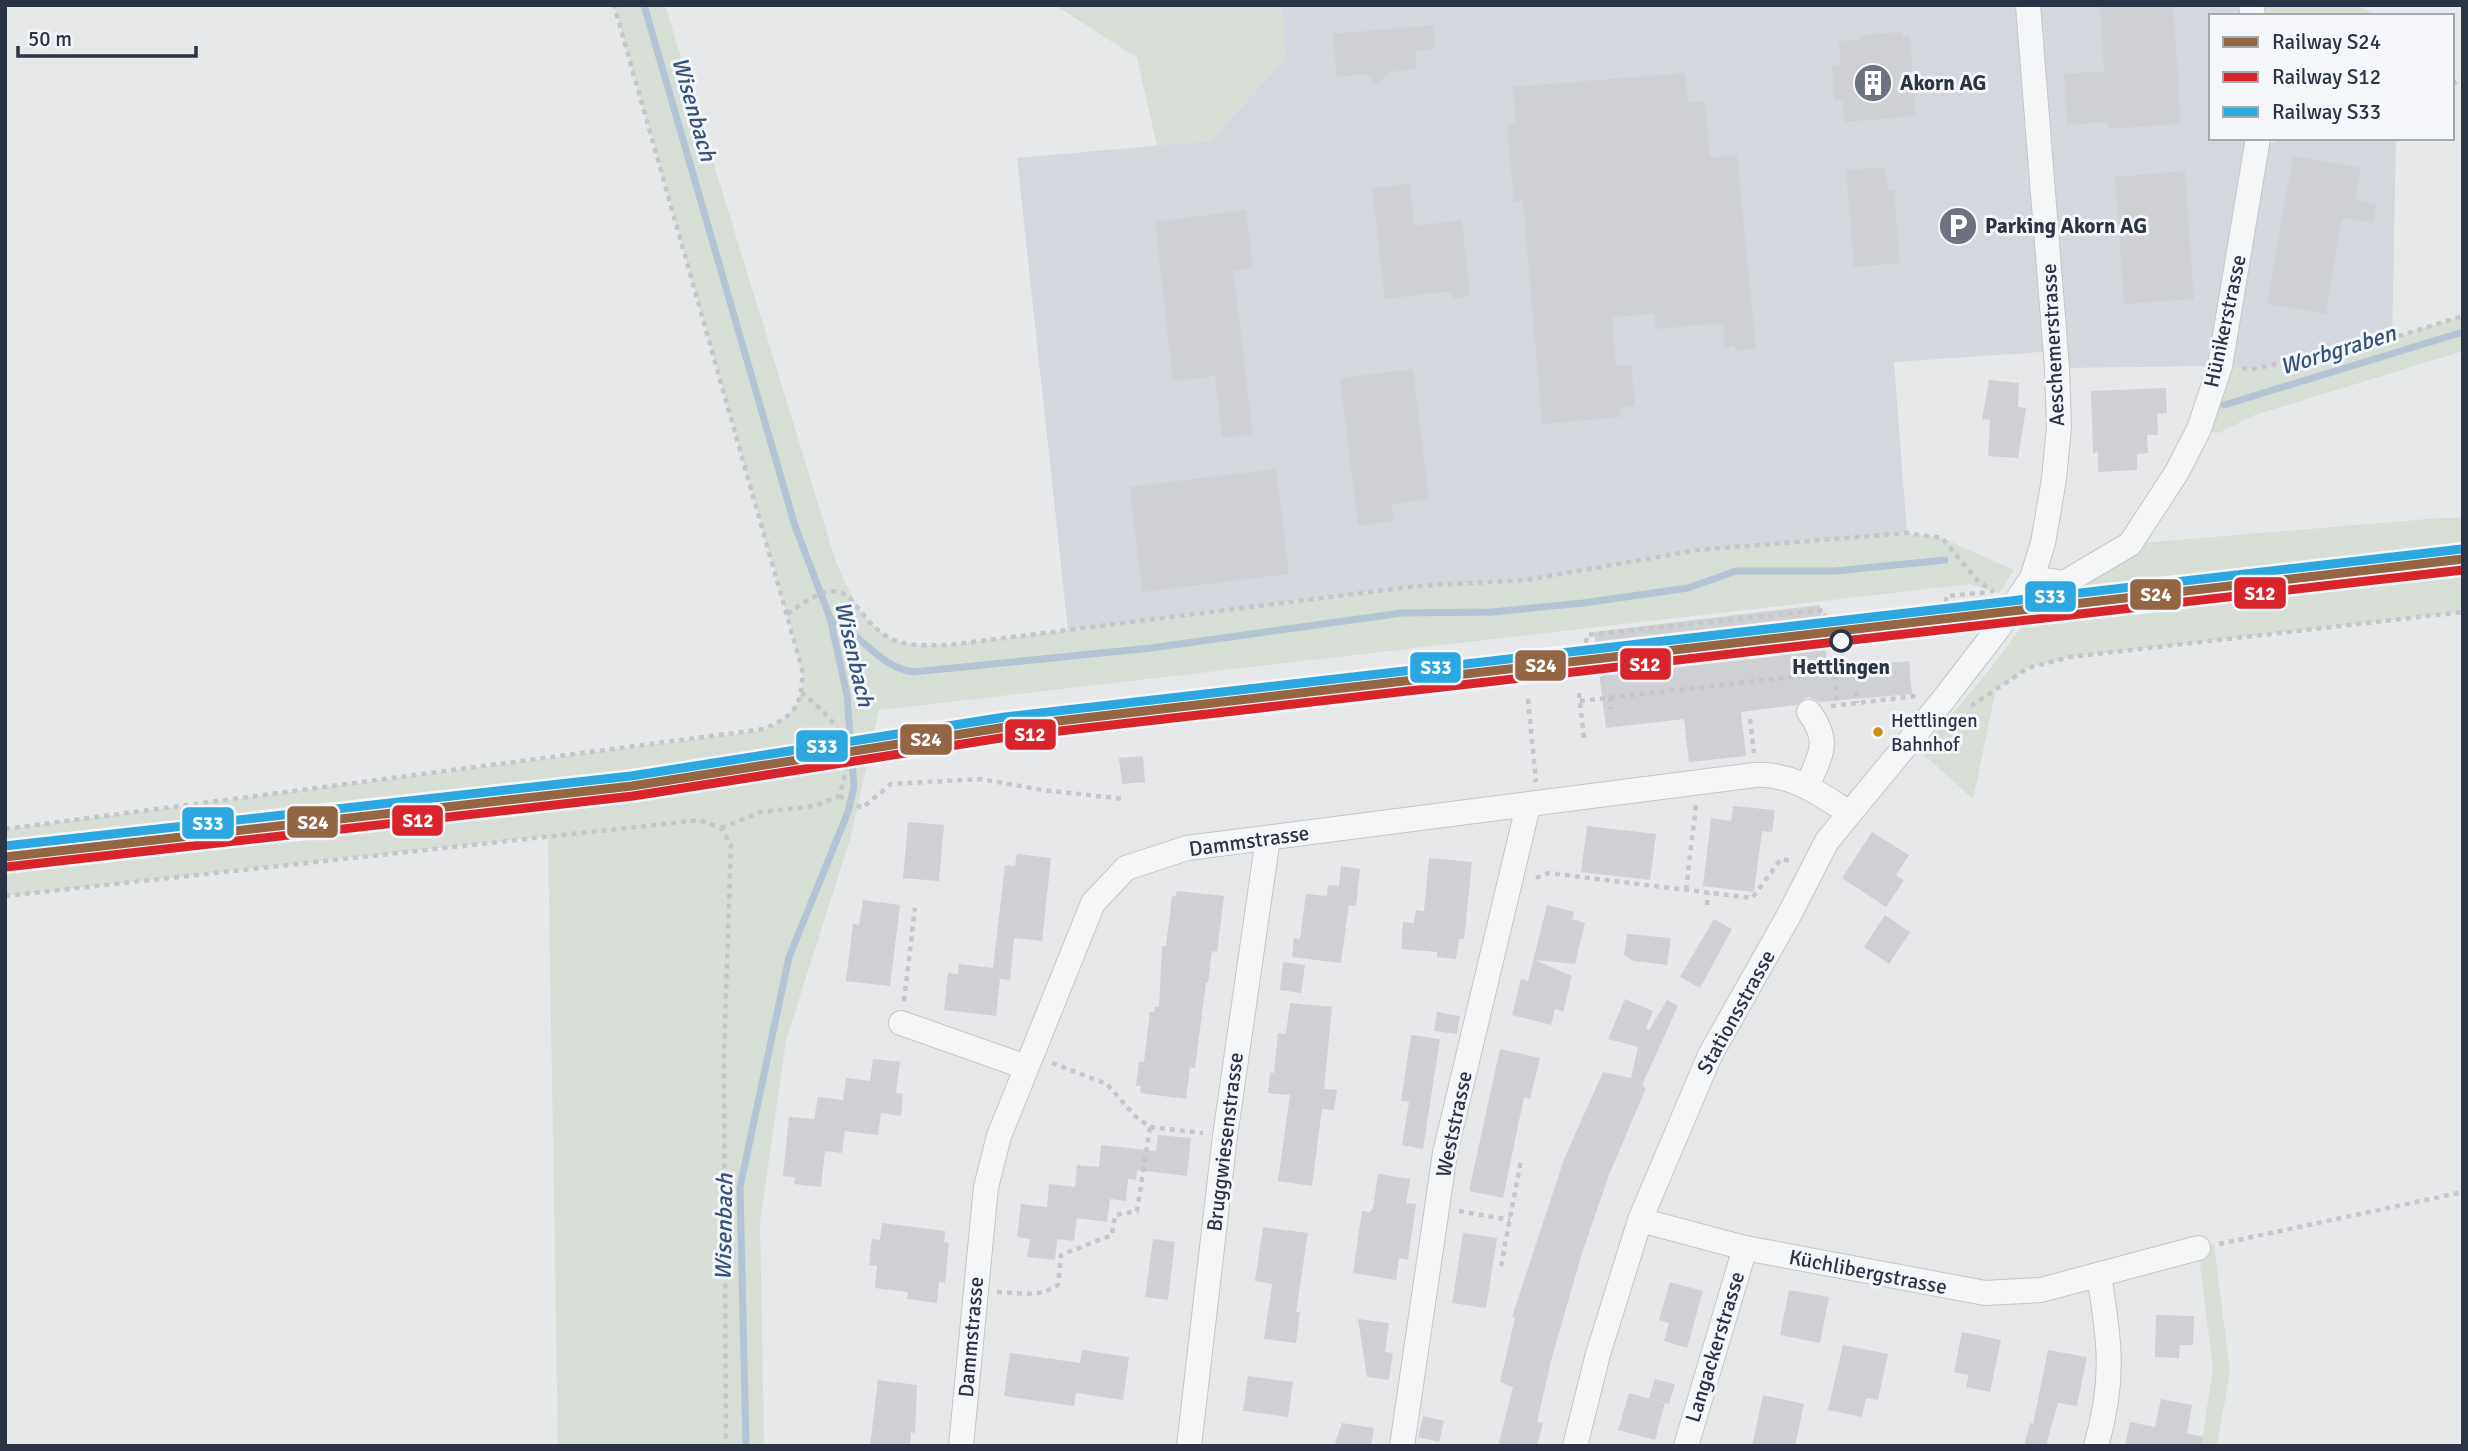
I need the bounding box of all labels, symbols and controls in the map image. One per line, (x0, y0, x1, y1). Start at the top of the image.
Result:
scale bar (18, 14, 196, 58)
legend (2209, 14, 2454, 140)
text: 50 m (28, 26, 72, 52)
text: Railway S24 (2272, 29, 2381, 55)
water label: Wisenbach (665, 54, 723, 166)
building icon: Akorn AG (1852, 62, 1894, 104)
text: Railway S12 (2272, 64, 2381, 90)
place label: Akorn AG (1900, 70, 1986, 96)
text: Railway S33 (2272, 99, 2381, 125)
parking icon: Parking Akorn AG (1937, 205, 1979, 247)
place label: Parking Akorn AG (1985, 213, 2147, 239)
street label: Hünikerstrasse (2198, 252, 2252, 390)
street label: Aeschemerstrasse (2036, 263, 2070, 427)
water label: Worbgraben (2277, 318, 2401, 381)
line badge: S12 (2233, 576, 2287, 610)
line badge: S24 (2129, 578, 2182, 611)
line badge: S33 (2024, 580, 2077, 613)
text: S12 (2244, 582, 2276, 606)
text: S24 (2140, 583, 2172, 607)
text: S33 (2034, 585, 2066, 609)
water label: Wisenbach (828, 599, 880, 711)
marker: Hettlingen (1830, 630, 1852, 652)
line badge: S12 (1619, 647, 1672, 681)
line badge: S24 (1514, 649, 1567, 682)
line badge: S33 (1409, 651, 1462, 684)
text: S12 (1629, 653, 1661, 677)
text: S24 (1525, 654, 1557, 678)
place label: Hettlingen (1792, 654, 1890, 680)
text: S33 (1420, 656, 1452, 680)
place label: Hettlingen Bahnhof (1891, 709, 1978, 757)
line badge: S12 (1004, 718, 1057, 751)
line badge: S24 (899, 723, 953, 756)
text: S12 (1014, 723, 1046, 747)
marker: Hettlingen Bahnhof (1871, 725, 1885, 739)
text: S24 (910, 728, 942, 752)
line badge: S33 (795, 729, 849, 763)
text: S33 (806, 735, 838, 759)
line badge: S12 (391, 804, 444, 837)
line badge: S24 (286, 805, 339, 839)
line badge: S33 (181, 806, 235, 840)
text: S12 (402, 809, 434, 833)
text: S24 (297, 811, 329, 835)
text: S33 (192, 812, 224, 836)
street label: Dammstrasse (1187, 820, 1311, 862)
street label: Stationsstrasse (1691, 945, 1781, 1079)
street label: Bruggwiesenstrasse (1201, 1051, 1249, 1233)
street label: Weststrasse (1430, 1069, 1478, 1179)
water label: Wisenbach (709, 1172, 739, 1281)
street label: Küchlibergstrasse (1787, 1244, 1949, 1300)
street label: Langackerstrasse (1680, 1268, 1750, 1426)
street label: Dammstrasse (953, 1276, 989, 1398)

